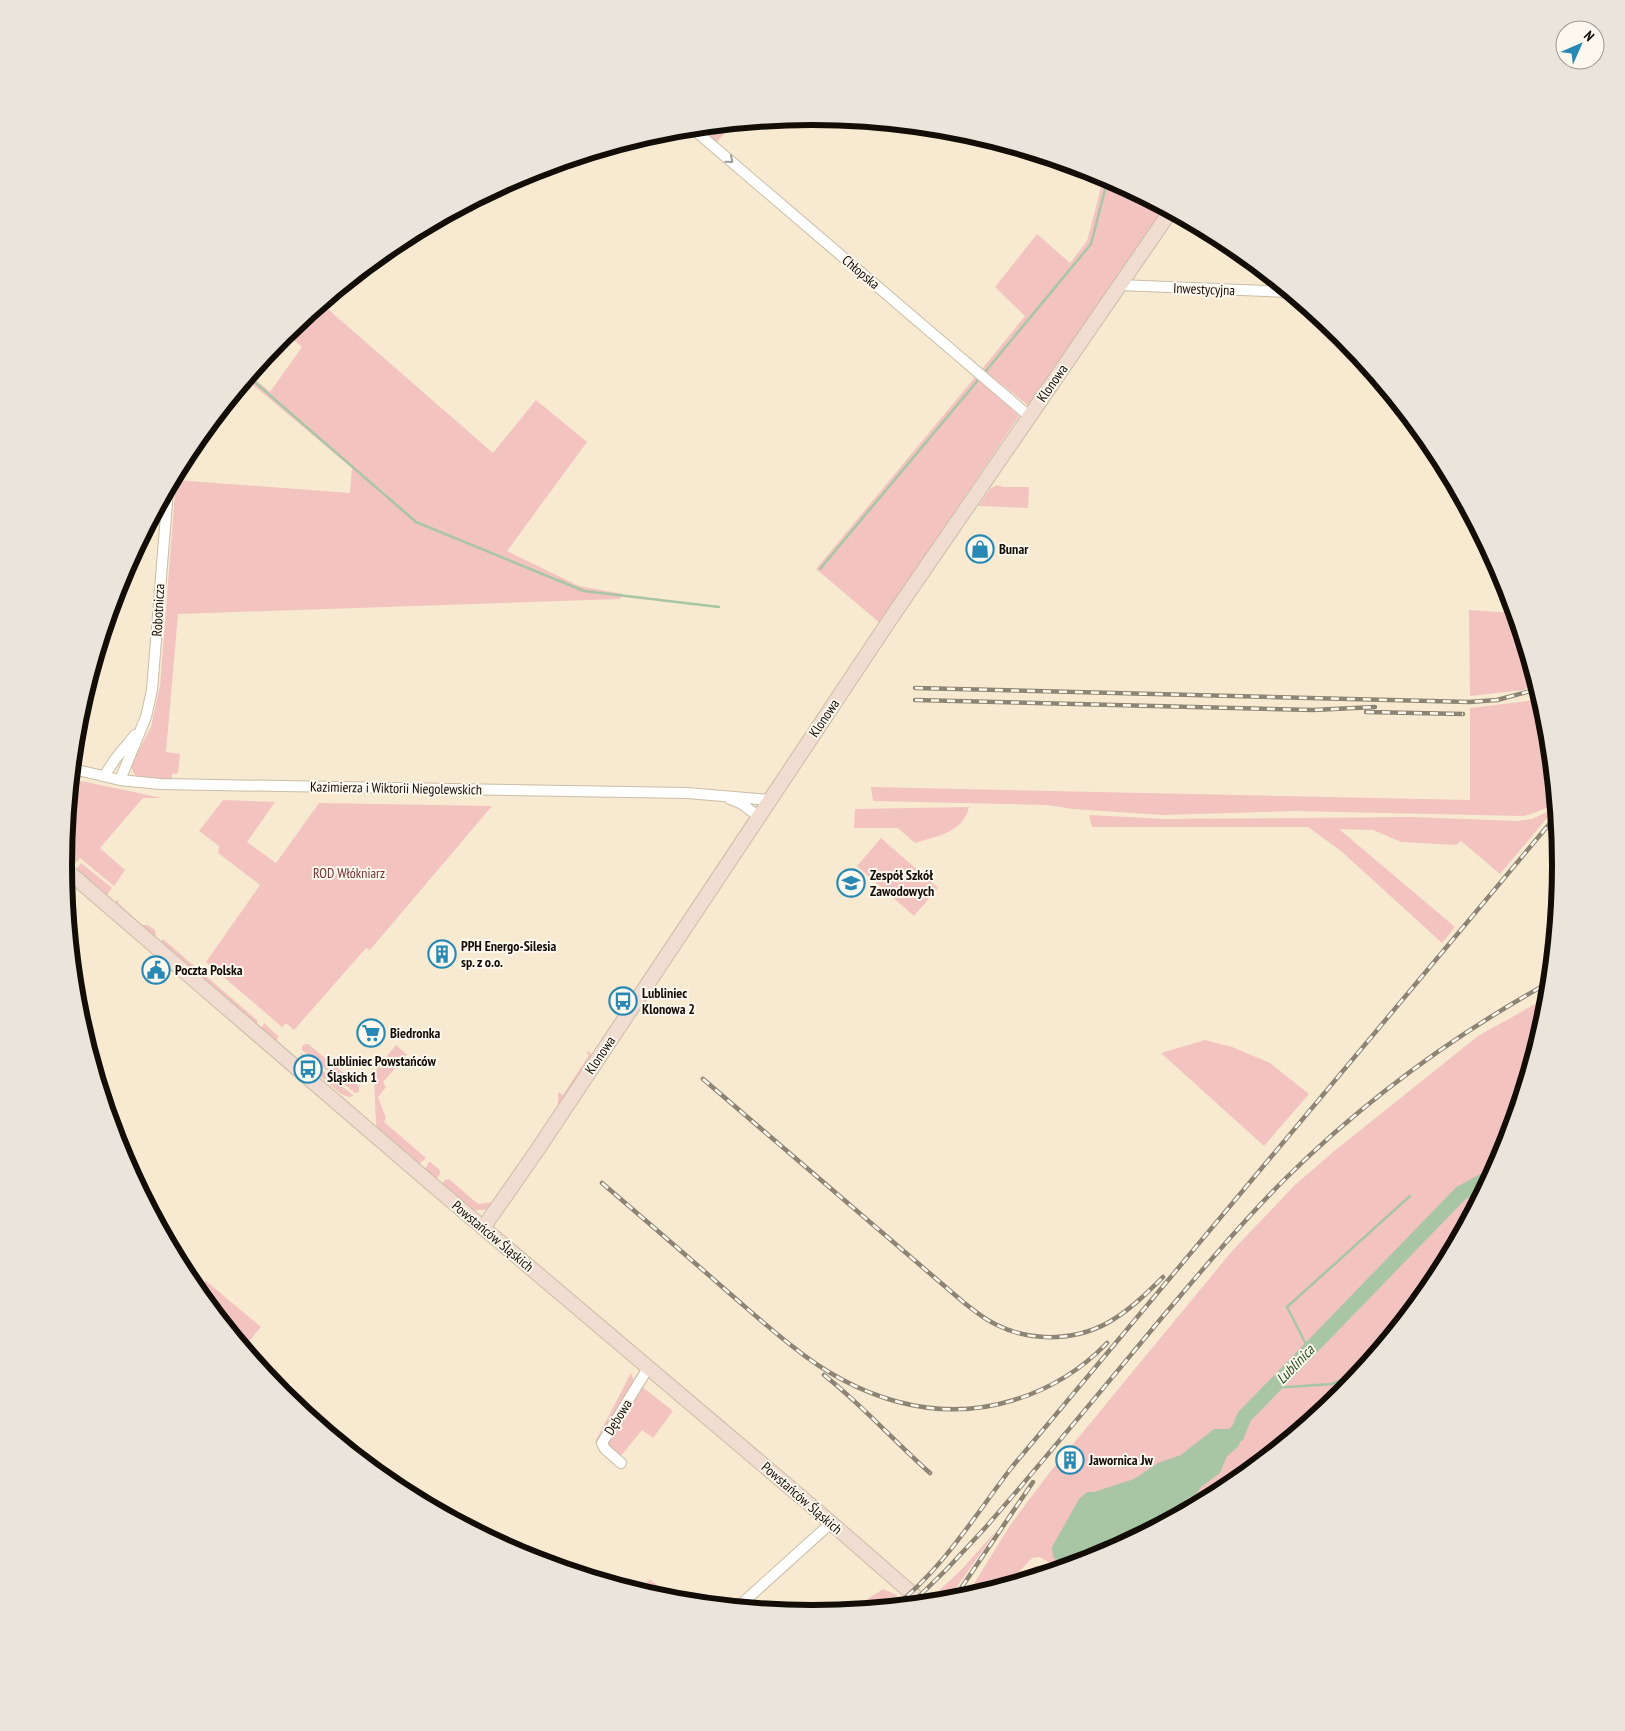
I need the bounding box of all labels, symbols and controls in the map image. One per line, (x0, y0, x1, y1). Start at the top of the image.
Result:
north arrow (1555, 20, 1605, 70)
text: N (1580, 27, 1598, 45)
one-way arrow (725, 154, 734, 163)
street label: Chłopska (838, 251, 884, 293)
street label: Inwestycyjna (1173, 279, 1235, 299)
street label: Klonowa (1033, 361, 1071, 405)
shop icon: Bunar (965, 534, 995, 564)
place label: Bunar (999, 540, 1029, 558)
street label: Robotnicza (148, 583, 168, 637)
street label: Klonowa (805, 695, 843, 741)
street label: Kazimierza i Wiktorii Niegolewskich (310, 778, 482, 798)
park label: ROD Włókniarz (313, 864, 385, 882)
place label: Zespół Szkół Zawodowych (870, 866, 934, 900)
school or university icon: Zespół Szkół Zawodowych (836, 868, 866, 898)
place label: PPH Energo-Silesia sp. z o.o. (461, 937, 556, 971)
building icon: PPH Energo-Silesia sp. z o.o. (427, 939, 457, 969)
public building icon: Poczta Polska (141, 955, 171, 985)
place label: Poczta Polska (175, 961, 243, 979)
place label: Lubliniec Klonowa 2 (642, 984, 695, 1018)
bus stop icon: Lubliniec Klonowa 2 (608, 986, 638, 1016)
supermarket icon: Biedronka (356, 1018, 386, 1048)
place label: Biedronka (390, 1024, 441, 1042)
street label: Klonowa (581, 1032, 619, 1078)
place label: Lubliniec Powstańców Śląskich 1 (327, 1052, 436, 1086)
bus stop icon: Lubliniec Powstańców Śląskich 1 (293, 1054, 323, 1084)
street label: Powstańców Śląskich (448, 1197, 538, 1275)
water label: Lublinica (1272, 1340, 1319, 1387)
street label: Dębowa (600, 1396, 636, 1438)
building icon: Jawornica Jw (1055, 1445, 1085, 1475)
place label: Jawornica Jw (1088, 1451, 1153, 1469)
street label: Powstańców Śląskich (758, 1458, 846, 1538)

